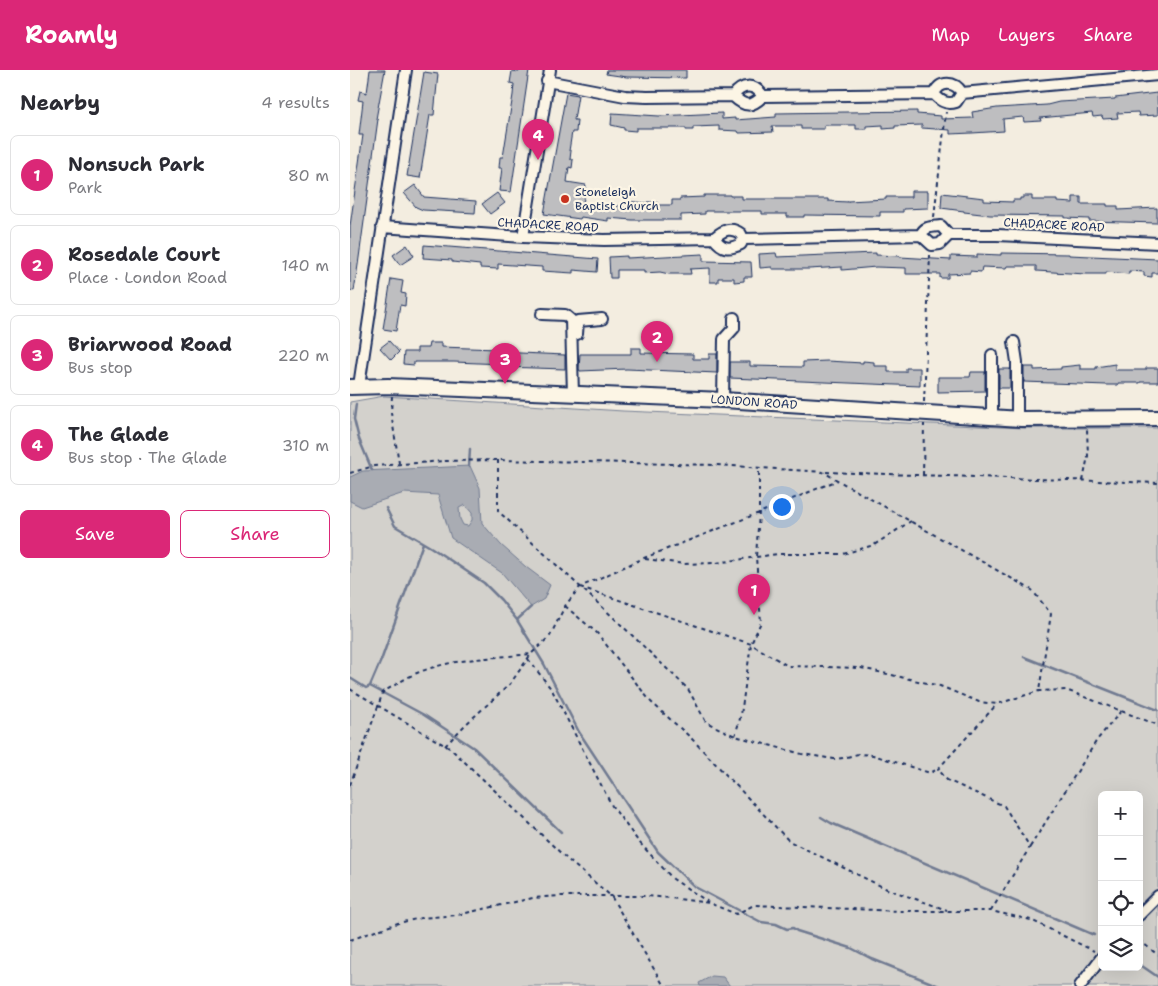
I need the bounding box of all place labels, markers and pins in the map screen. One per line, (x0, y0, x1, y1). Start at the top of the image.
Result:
pin: 4 (522, 119, 554, 160)
place label: Stoneleigh Baptist Church (575, 184, 659, 214)
marker: Stoneleigh Baptist Church (559, 193, 571, 205)
pin: 2 (641, 321, 673, 362)
pin: 3 (489, 343, 521, 384)
pin: 1 (738, 574, 770, 615)

